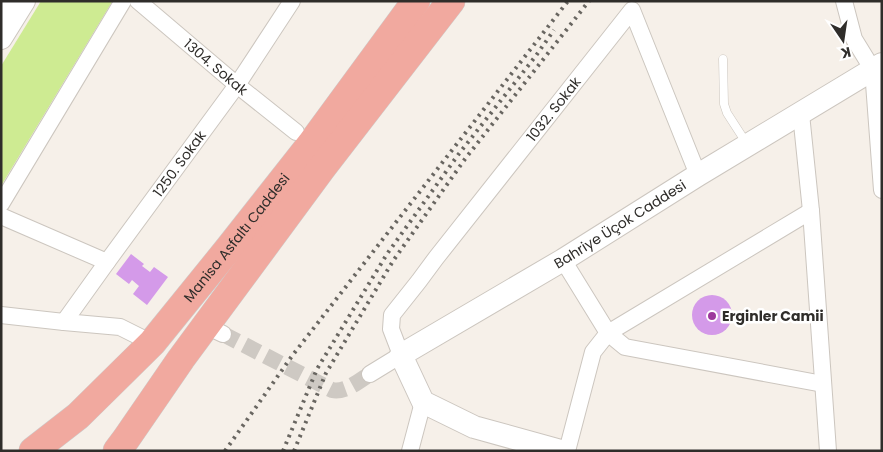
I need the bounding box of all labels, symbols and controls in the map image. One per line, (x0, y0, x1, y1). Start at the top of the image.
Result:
north arrow (818, 15, 868, 65)
street label: 1304. Sokak (180, 34, 253, 100)
text: K (839, 42, 853, 64)
street label: 1032. Sokak (522, 72, 586, 146)
street label: 1250. Sokak (148, 126, 211, 201)
street label: Manisa Asfaltı Caddesi (179, 169, 294, 306)
street label: Bahriye Üçok Caddesi (550, 175, 690, 273)
place label: Erginler Camii (722, 306, 824, 326)
marker: Erginler Camii (706, 310, 718, 322)

